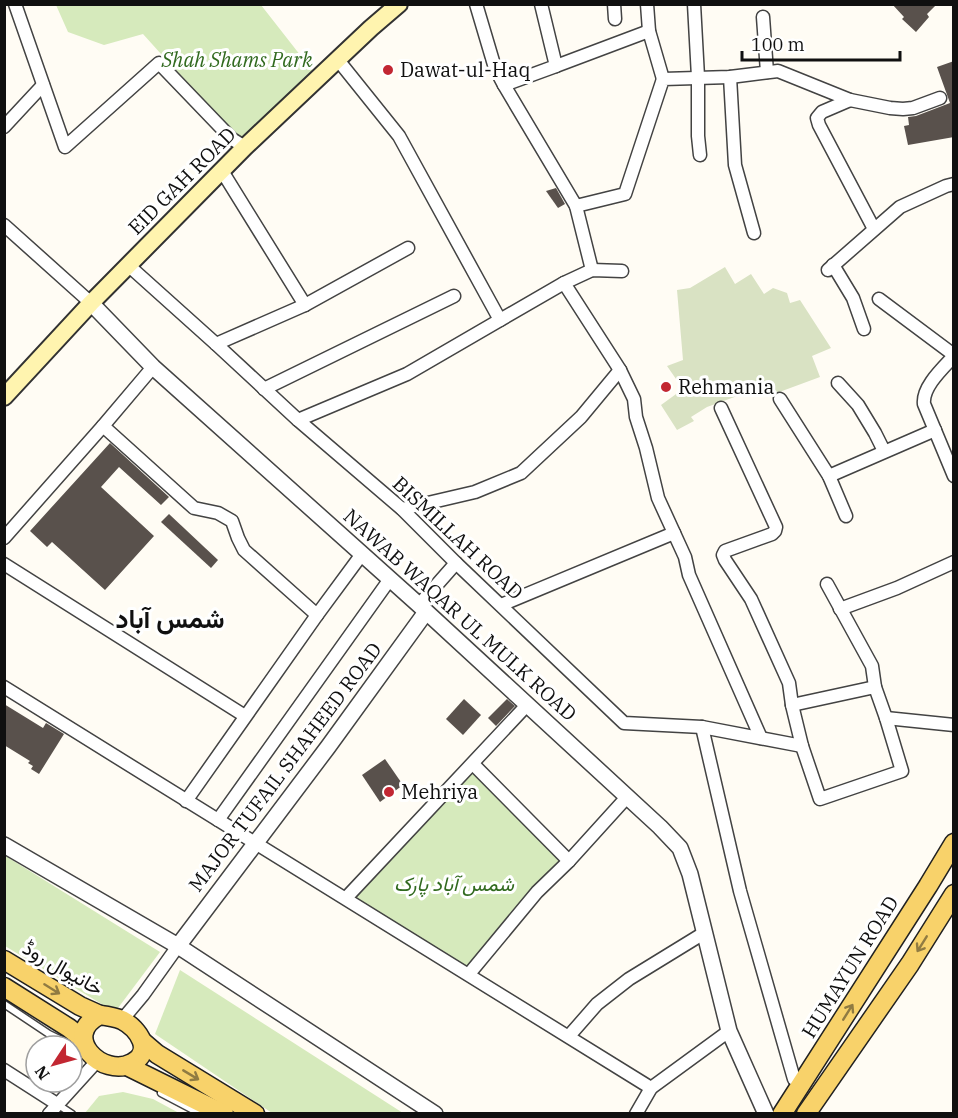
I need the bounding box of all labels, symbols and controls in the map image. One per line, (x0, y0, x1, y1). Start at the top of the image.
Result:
scale bar (742, 24, 900, 62)
text: 100 m (751, 33, 805, 56)
park label: Shah Shams Park (160, 46, 313, 73)
place label: Dawat-ul-Haq (400, 56, 530, 83)
marker: Dawat-ul-Haq (381, 63, 395, 77)
street label: EID GAH ROAD (122, 121, 241, 240)
place label: Rehmania (678, 373, 774, 400)
marker: Rehmania (659, 380, 673, 394)
street label: BISMILLAH ROAD (387, 470, 529, 605)
street label: NAWAB WAQAR UL MULK ROAD (338, 502, 583, 727)
district label: شمس آباد (116, 601, 224, 635)
street label: MAJOR TUFAIL SHAHEED ROAD (182, 637, 387, 897)
place label: Mehriya (401, 778, 478, 805)
marker: Mehriya (382, 785, 396, 799)
park label: شمس آباد پارک (394, 870, 515, 898)
street label: HUMAYUN ROAD (795, 890, 904, 1043)
street label: خانیوال روڈ (18, 934, 108, 1001)
one-way arrow (916, 935, 929, 952)
one-way arrow (43, 982, 60, 995)
one-way arrow (842, 1004, 854, 1021)
north arrow (24, 1034, 84, 1094)
text: N (30, 1062, 54, 1084)
one-way arrow (183, 1068, 200, 1081)

